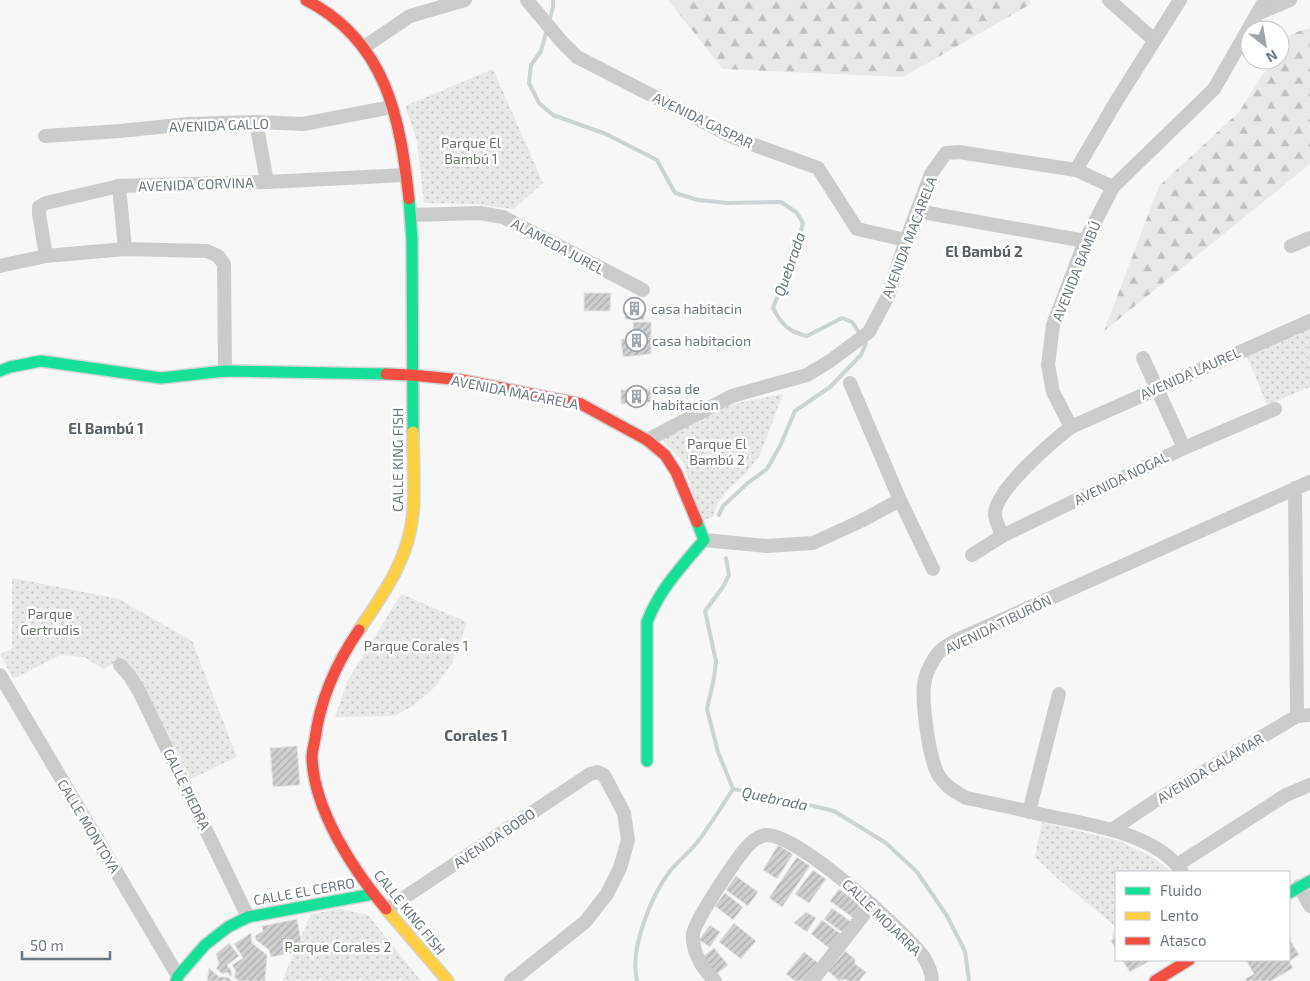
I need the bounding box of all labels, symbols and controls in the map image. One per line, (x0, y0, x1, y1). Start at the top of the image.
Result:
north arrow (1240, 20, 1290, 70)
text: N (1263, 47, 1281, 66)
street label: AVENIDA GASPAR (650, 88, 756, 152)
street label: AVENIDA GALLO (169, 115, 269, 135)
park label: Parque El Bambú 1 (441, 134, 502, 167)
street label: AVENIDA CORVINA (138, 173, 254, 195)
street label: AVENIDA MACARELA (878, 174, 940, 300)
street label: ALAMEDA JUREL (509, 214, 607, 278)
street label: AVENIDA BAMBÚ (1048, 218, 1104, 324)
water label: Quebrada (770, 230, 809, 299)
district label: El Bambú 2 (945, 242, 1023, 260)
building icon: casa habitacin (623, 296, 647, 320)
place label: casa habitacin (651, 300, 742, 317)
building icon: casa habitacion (624, 328, 648, 352)
place label: casa habitacion (652, 332, 751, 349)
street label: AVENIDA LAUREL (1137, 343, 1243, 403)
street label: AVENIDA MACARELA (450, 371, 580, 413)
place label: casa de habitacion (652, 380, 719, 413)
building icon: casa de habitacion (624, 384, 648, 408)
street label: CALLE KING FISH (389, 408, 406, 512)
district label: El Bambú 1 (68, 419, 144, 437)
park label: Parque El Bambú 2 (687, 435, 748, 468)
street label: AVENIDA NOGAL (1071, 448, 1171, 508)
street label: AVENIDA TIBURÓN (942, 591, 1054, 657)
park label: Parque Gertrudis (20, 605, 80, 638)
park label: Parque Corales 1 (364, 637, 468, 654)
district label: Corales 1 (444, 726, 508, 744)
street label: AVENIDA CALAMAR (1154, 729, 1267, 806)
street label: CALLE PIEDRA (160, 746, 214, 833)
street label: CALLE MONTOYA (54, 776, 124, 876)
water label: Quebrada (740, 782, 810, 815)
street label: AVENIDA BOBO (450, 804, 538, 872)
street label: CALLE KING FISH (371, 866, 449, 958)
legend (1115, 871, 1290, 961)
street label: CALLE EL CERRO (252, 874, 356, 908)
street label: CALLE MOJARRA (839, 875, 925, 959)
text: Fluido (1160, 881, 1202, 899)
text: Lento (1160, 906, 1199, 924)
scale bar (22, 928, 110, 960)
text: Atasco (1160, 931, 1206, 949)
text: 50 m (30, 936, 64, 954)
park label: Parque Corales 2 (285, 938, 392, 955)

